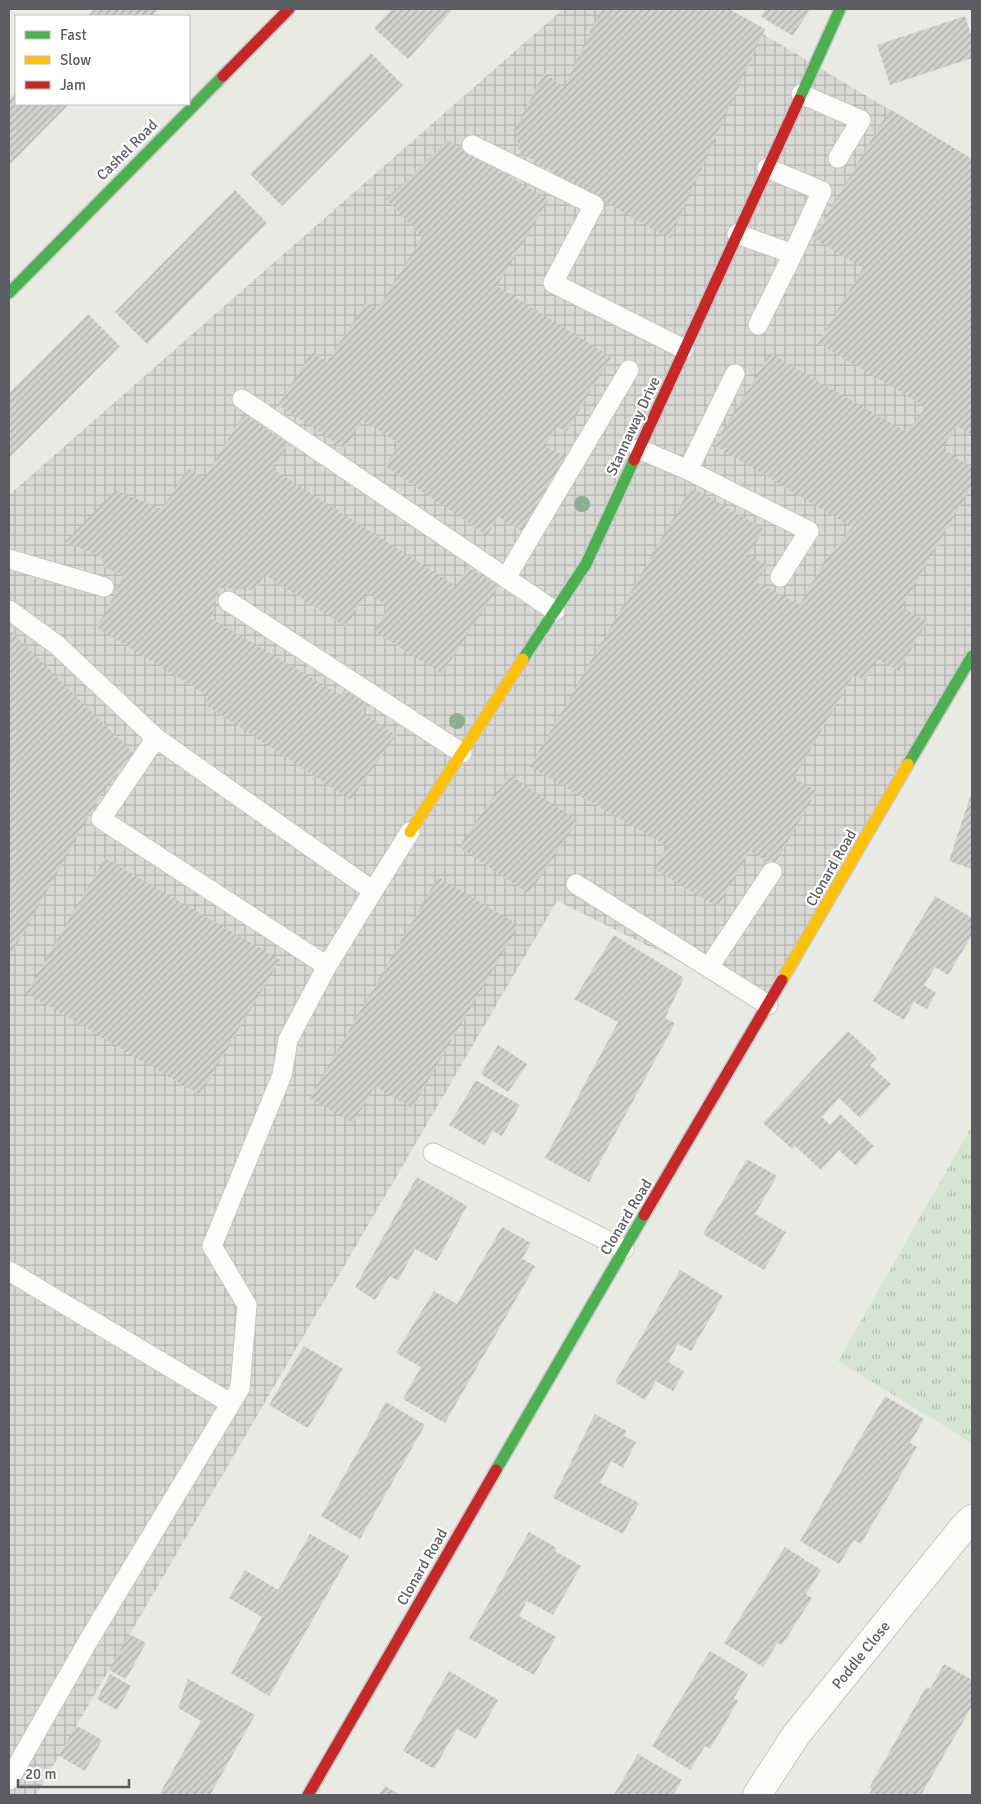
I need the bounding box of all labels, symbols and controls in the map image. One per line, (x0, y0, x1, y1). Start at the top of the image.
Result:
legend (15, 15, 190, 105)
text: Fast (60, 26, 87, 44)
text: Slow (60, 51, 91, 69)
text: Jam (60, 76, 86, 94)
street label: Cashel Road (93, 116, 161, 184)
street label: Stannaway Drive (602, 374, 664, 478)
street label: Clonard Road (802, 826, 860, 910)
street label: Clonard Road (596, 1176, 656, 1258)
street label: Clonard Road (393, 1525, 451, 1609)
street label: Poddle Close (828, 1617, 894, 1693)
scale bar (18, 1756, 129, 1788)
text: 20 m (25, 1765, 56, 1783)

